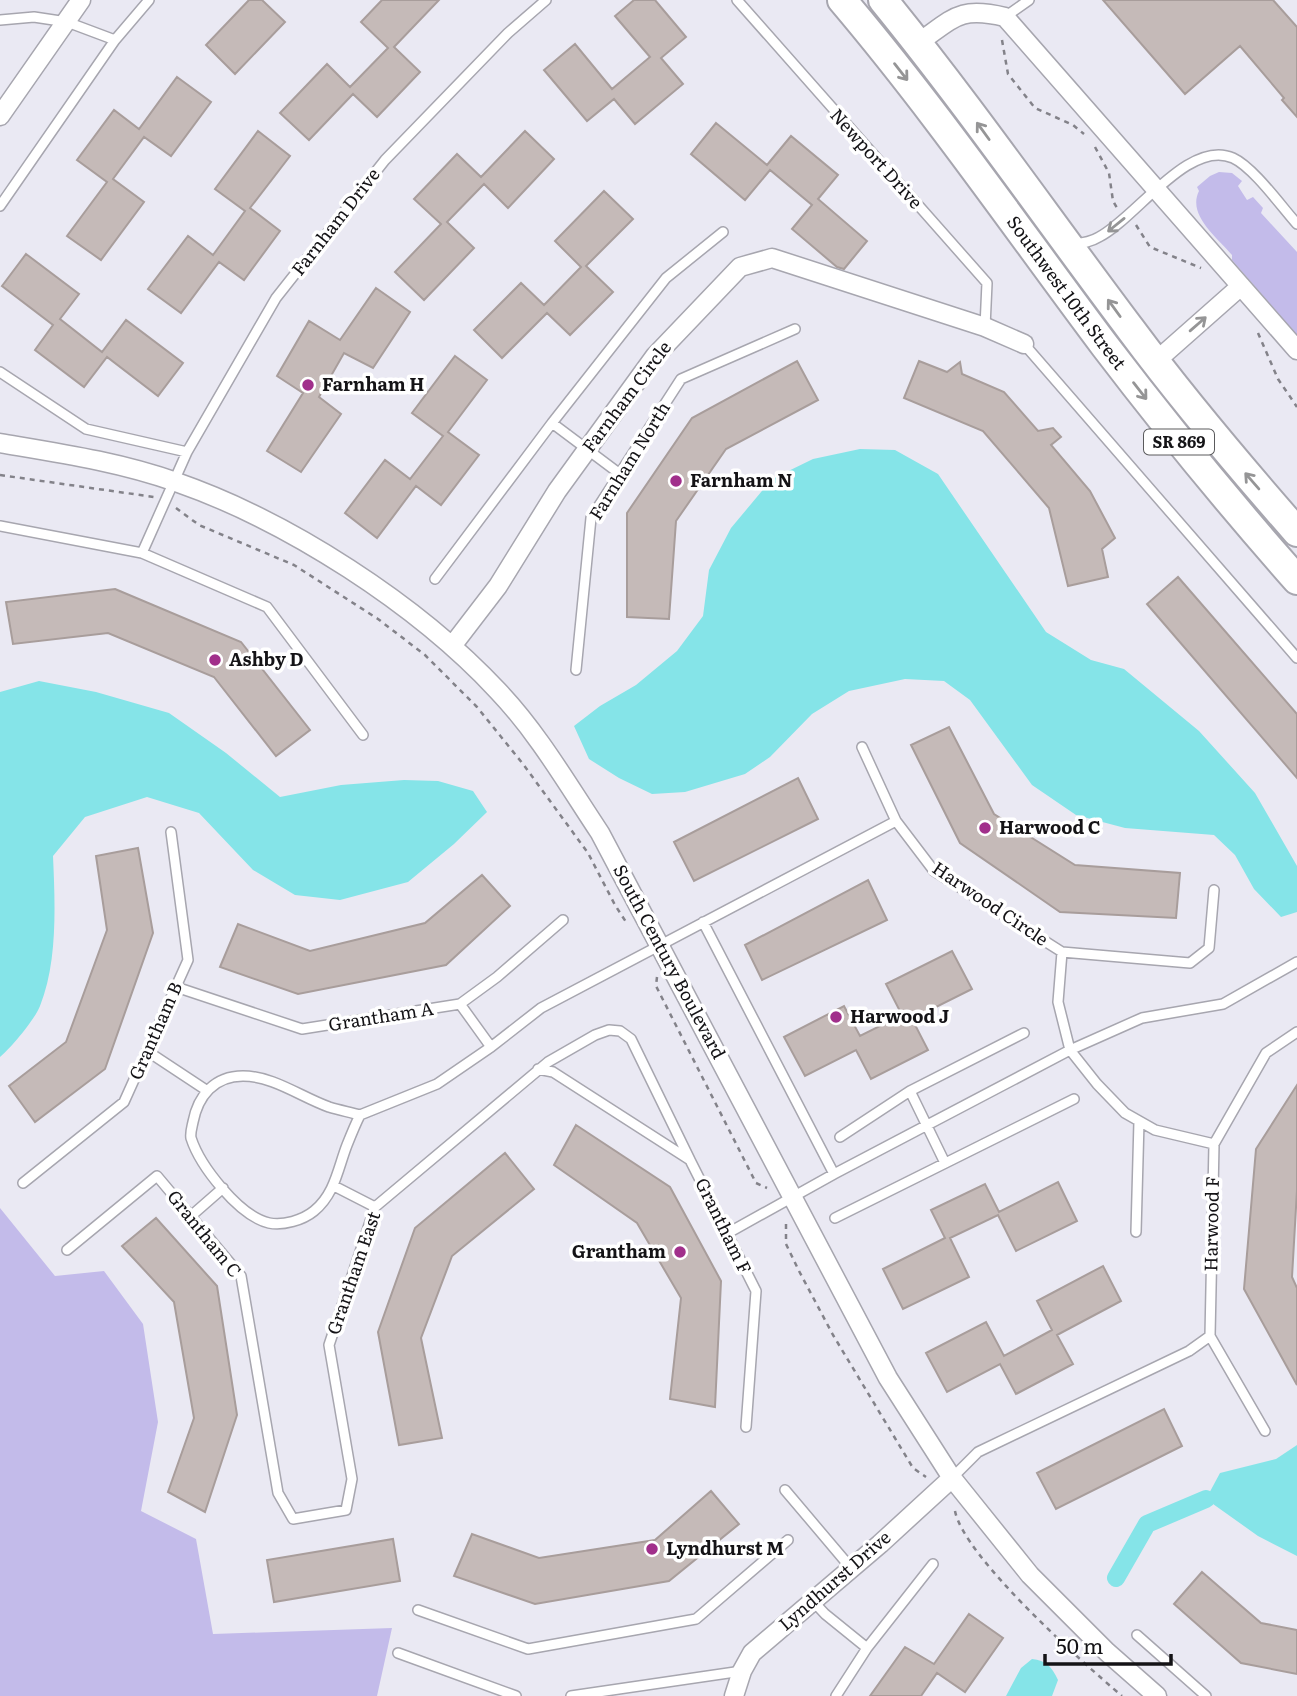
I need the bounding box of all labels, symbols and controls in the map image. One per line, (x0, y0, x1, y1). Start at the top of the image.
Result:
one-way arrow (894, 62, 909, 80)
street label: Newport Drive (825, 102, 930, 214)
one-way arrow (976, 122, 991, 141)
street label: Farnham Drive (284, 162, 386, 281)
street label: Southwest 10th Street (1001, 209, 1134, 376)
one-way arrow (1108, 217, 1126, 233)
one-way arrow (1107, 299, 1122, 318)
one-way arrow (1189, 316, 1207, 332)
street label: Farnham Circle (575, 335, 677, 458)
place label: Farnham H (322, 370, 424, 397)
marker: Farnham H (300, 377, 316, 393)
one-way arrow (1133, 382, 1148, 400)
street label: Farnham North (582, 396, 676, 525)
road number: SR 869 (1144, 430, 1214, 454)
place label: Farnham N (690, 466, 792, 493)
one-way arrow (1244, 472, 1260, 490)
marker: Farnham N (668, 473, 684, 489)
place label: Ashby D (229, 645, 304, 672)
marker: Ashby D (207, 652, 223, 668)
place label: Harwood C (999, 813, 1101, 840)
marker: Harwood C (977, 820, 993, 836)
street label: Harwood Circle (927, 854, 1054, 952)
street label: South Century Boulevard (607, 859, 733, 1063)
street label: Grantham B (121, 977, 188, 1084)
street label: Grantham A (326, 994, 435, 1037)
place label: Harwood J (850, 1002, 949, 1029)
marker: Harwood J (828, 1009, 844, 1025)
street label: Grantham F (689, 1173, 759, 1278)
street label: Harwood F (1196, 1176, 1225, 1272)
street label: Grantham C (162, 1184, 249, 1282)
street label: Grantham East (319, 1206, 387, 1338)
place label: Grantham (572, 1237, 666, 1264)
marker: Grantham (672, 1244, 688, 1260)
street label: Lyndhurst Drive (772, 1523, 896, 1636)
place label: Lyndhurst M (666, 1534, 784, 1561)
marker: Lyndhurst M (644, 1541, 660, 1557)
scale bar (1045, 1622, 1171, 1666)
text: 50 m (1056, 1629, 1103, 1660)

